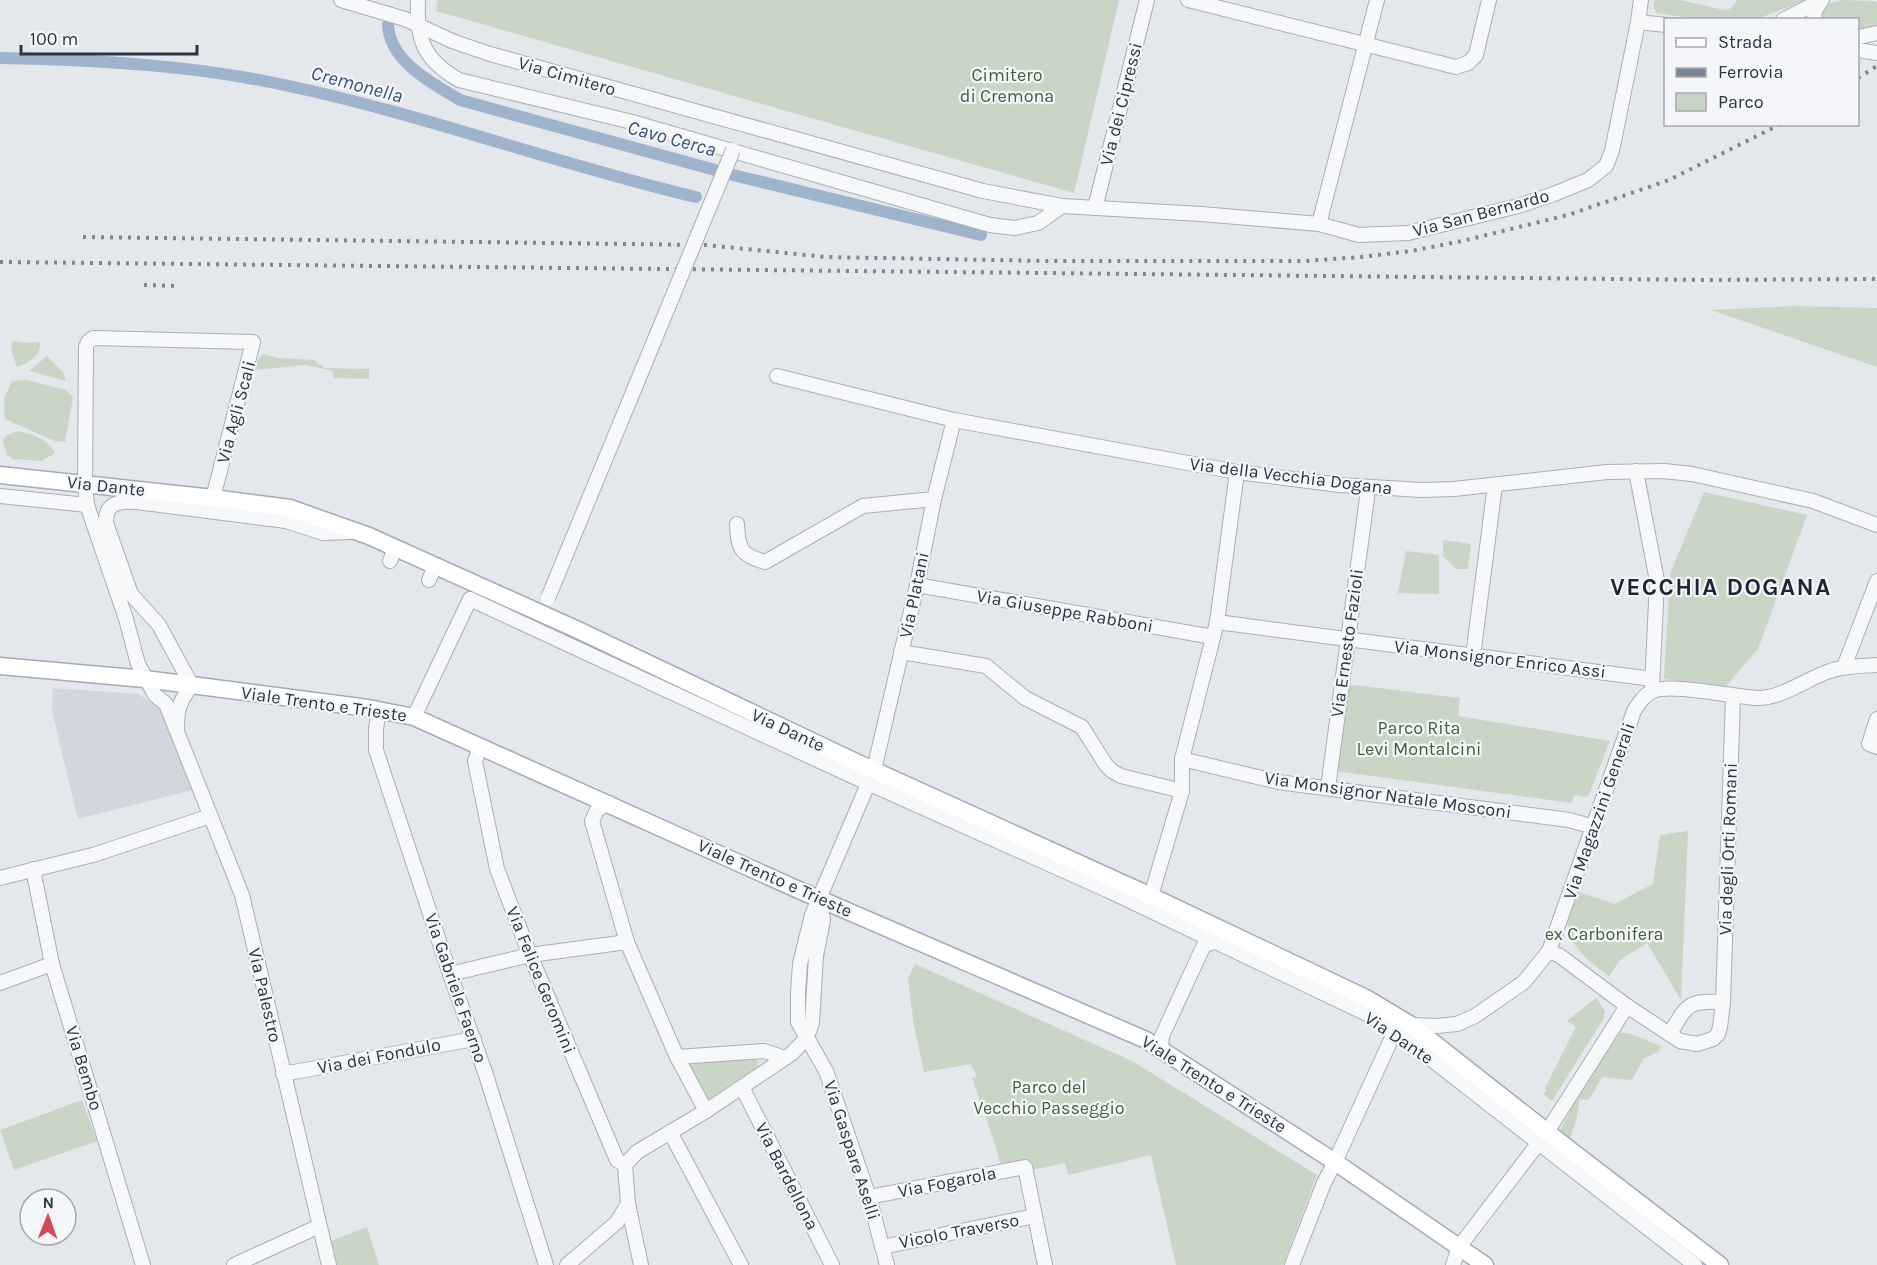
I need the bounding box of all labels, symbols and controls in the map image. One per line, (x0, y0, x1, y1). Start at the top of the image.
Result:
scale bar (21, 18, 196, 56)
legend (1664, 18, 1859, 126)
text: 100 m (30, 28, 78, 50)
text: Strada (1718, 31, 1773, 53)
street label: Via dei Cipressi (1095, 40, 1147, 168)
street label: Via Cimitero (516, 52, 618, 100)
water label: Cremonella (308, 61, 405, 108)
text: Ferrovia (1718, 61, 1783, 83)
park label: Cimitero di Cremona (960, 64, 1054, 107)
text: Parco (1718, 91, 1764, 113)
water label: Cavo Cerca (625, 116, 719, 161)
street label: Via San Bernardo (1410, 184, 1552, 242)
street label: Via Agli Scali (212, 358, 260, 466)
street label: Via della Vecchia Dogana (1188, 453, 1394, 499)
street label: Via Dante (66, 471, 146, 501)
street label: Via Platani (894, 550, 934, 640)
street label: Via Ernesto Fazioli (1326, 567, 1368, 719)
district label: VECCHIA DOGANA (1610, 573, 1832, 601)
street label: Via Giuseppe Rabboni (975, 585, 1155, 637)
street label: Via Monsignor Enrico Assi (1393, 635, 1607, 683)
street label: Viale Trento e Trieste (240, 681, 408, 727)
street label: Via Dante (748, 703, 828, 757)
park label: Parco Rita Levi Montalcini (1357, 717, 1481, 760)
street label: Via Magazzini Generali (1558, 720, 1640, 902)
street label: Via degli Orti Romani (1714, 762, 1742, 936)
street label: Via Monsignor Natale Mosconi (1263, 767, 1513, 823)
street label: Viale Trento e Trieste (694, 834, 856, 922)
street label: Via Felice Geromini (501, 903, 581, 1057)
street label: Via Gabriele Faerno (420, 910, 492, 1066)
park label: ex Carbonifera (1545, 923, 1663, 945)
street label: Via Palestro (243, 946, 287, 1044)
street label: Via Dante (1360, 1007, 1438, 1069)
street label: Via Bembo (61, 1023, 107, 1113)
street label: Viale Trento e Trieste (1137, 1030, 1291, 1138)
street label: Via dei Fondulo (315, 1033, 443, 1079)
park label: Parco del Vecchio Passeggio (973, 1076, 1125, 1119)
street label: Via Gaspare Aselli (819, 1077, 885, 1223)
street label: Via Bardellona (750, 1118, 824, 1234)
street label: Via Fogarola (896, 1162, 998, 1202)
north arrow (18, 1187, 78, 1247)
text: N (42, 1193, 54, 1212)
street label: Vicolo Traverso (897, 1209, 1021, 1253)

